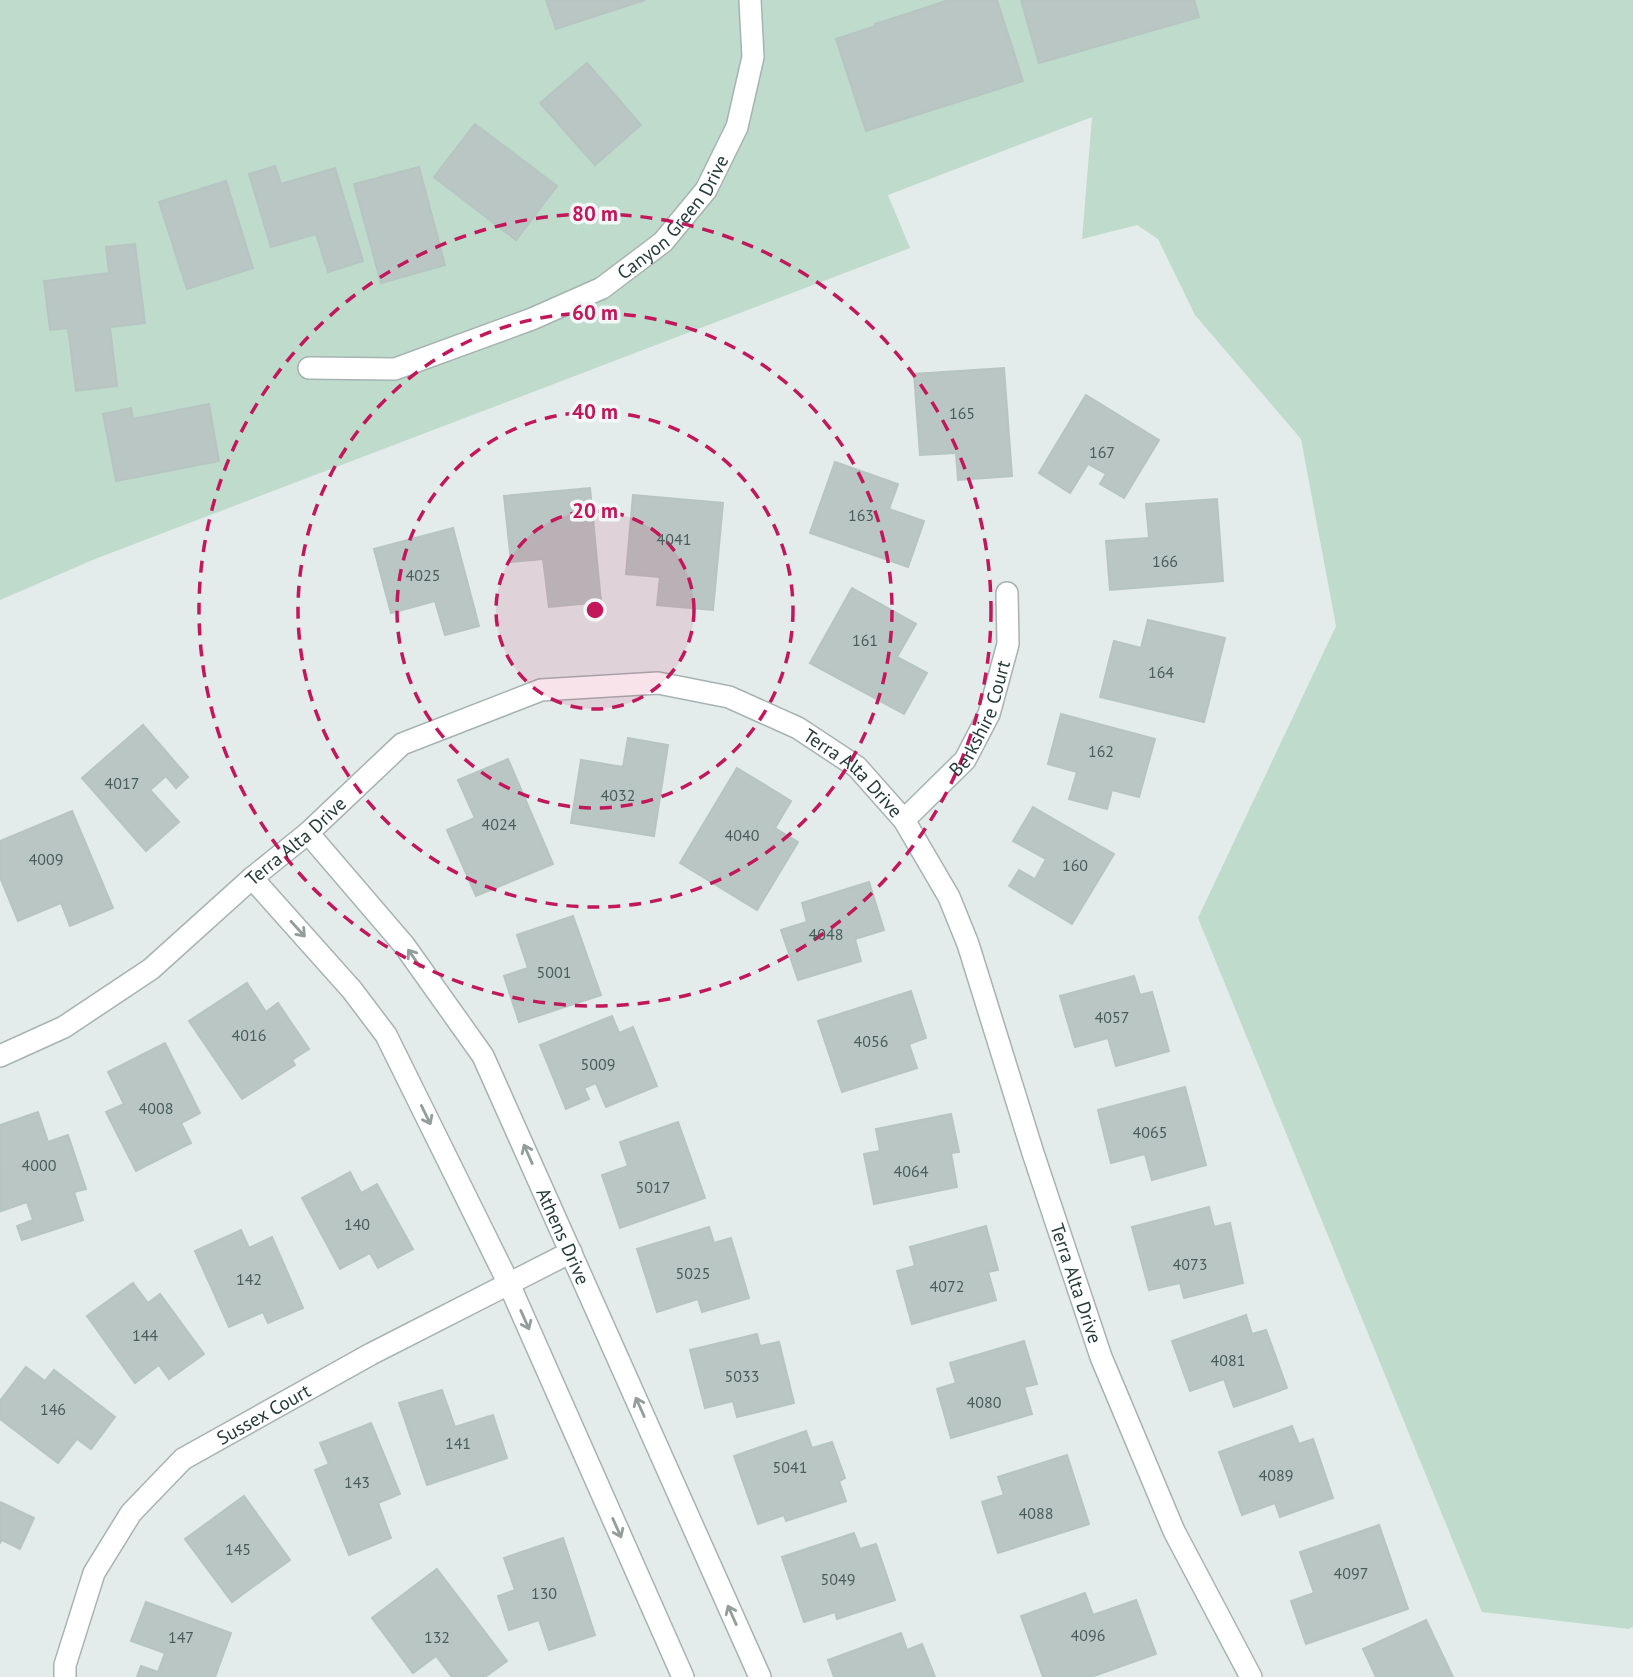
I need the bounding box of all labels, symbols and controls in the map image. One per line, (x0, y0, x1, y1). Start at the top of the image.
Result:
street label: Canyon Green Drive (612, 151, 733, 285)
text: 80 m (572, 200, 618, 227)
text: 60 m (572, 299, 618, 326)
text: 40 m (572, 398, 618, 425)
house number: 165 (949, 403, 975, 423)
house number: 167 (1089, 442, 1115, 462)
text: 20 m (572, 497, 618, 524)
house number: 163 (848, 505, 874, 525)
house number: 4041 (657, 529, 691, 549)
house number: 166 (1152, 551, 1178, 571)
house number: 4025 (406, 565, 440, 585)
centre of rings (583, 598, 607, 622)
house number: 161 (852, 630, 878, 650)
street label: Berkshire Court (944, 657, 1015, 781)
house number: 164 (1148, 662, 1174, 682)
street label: Terra Alta Drive (799, 723, 908, 822)
house number: 162 (1088, 741, 1114, 761)
house number: 4017 (105, 773, 139, 793)
house number: 4032 (601, 785, 635, 805)
street label: Terra Alta Drive (240, 791, 351, 890)
house number: 4024 (482, 814, 517, 834)
house number: 4040 (725, 825, 760, 845)
house number: 4009 (29, 849, 63, 869)
house number: 160 (1062, 855, 1088, 875)
one-way arrow (290, 920, 306, 938)
house number: 4048 (809, 924, 843, 944)
one-way arrow (406, 949, 421, 968)
house number: 5001 (537, 962, 571, 982)
house number: 4057 (1095, 1007, 1129, 1027)
house number: 4016 (232, 1025, 266, 1045)
house number: 4056 (854, 1031, 888, 1051)
house number: 5009 (581, 1054, 615, 1074)
house number: 4008 (139, 1098, 173, 1118)
one-way arrow (419, 1104, 433, 1125)
house number: 4065 (1133, 1122, 1167, 1142)
one-way arrow (521, 1144, 534, 1165)
house number: 4000 (22, 1155, 57, 1175)
house number: 4064 (894, 1161, 929, 1181)
house number: 5017 (636, 1177, 670, 1197)
street label: Athens Drive (531, 1184, 595, 1288)
house number: 140 (344, 1214, 370, 1234)
street label: Terra Alta Drive (1045, 1220, 1108, 1346)
house number: 4073 (1173, 1254, 1207, 1274)
house number: 5025 (676, 1263, 710, 1283)
house number: 142 (236, 1269, 262, 1289)
house number: 4072 (930, 1276, 964, 1296)
one-way arrow (519, 1309, 532, 1330)
house number: 144 (132, 1325, 158, 1345)
house number: 4081 (1211, 1350, 1245, 1370)
house number: 5033 (725, 1366, 759, 1386)
street label: Sussex Court (212, 1378, 315, 1450)
house number: 4080 (967, 1392, 1002, 1412)
one-way arrow (633, 1397, 646, 1418)
house number: 146 (40, 1399, 66, 1419)
house number: 141 (445, 1433, 471, 1453)
house number: 5041 (773, 1457, 807, 1477)
house number: 4089 (1259, 1465, 1293, 1485)
house number: 143 (344, 1472, 370, 1492)
house number: 4088 (1019, 1503, 1053, 1523)
one-way arrow (611, 1516, 624, 1538)
house number: 145 (225, 1539, 251, 1559)
house number: 4097 (1334, 1563, 1368, 1583)
house number: 5049 (821, 1569, 855, 1589)
house number: 130 (531, 1583, 557, 1603)
one-way arrow (725, 1604, 738, 1626)
house number: 4096 (1071, 1625, 1105, 1645)
house number: 147 (168, 1627, 194, 1647)
house number: 132 (424, 1627, 450, 1647)

